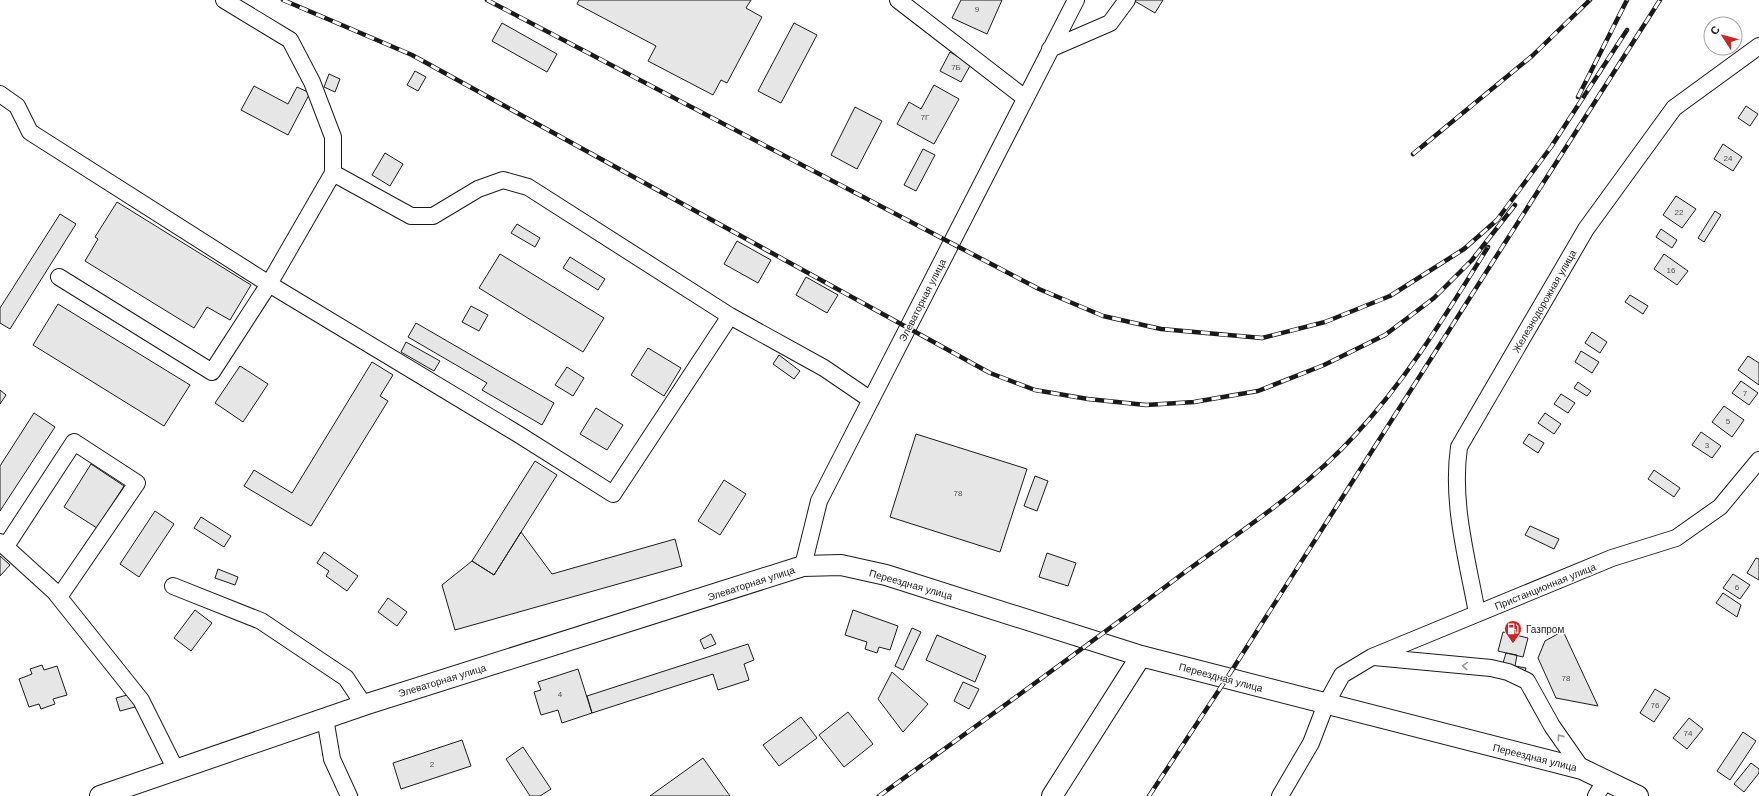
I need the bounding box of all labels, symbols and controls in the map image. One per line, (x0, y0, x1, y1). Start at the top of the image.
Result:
house number: 9 (975, 5, 980, 14)
north arrow (1703, 16, 1743, 56)
text: С (1708, 23, 1722, 37)
house number: 7Б (951, 63, 961, 72)
house number: 7Г (921, 113, 930, 122)
house number: 24 (1724, 154, 1733, 163)
house number: 22 (1675, 208, 1684, 217)
street label: Железнодорожная улица (1510, 248, 1579, 355)
street label: Элеваторная улица (897, 257, 948, 343)
house number: 16 (1667, 266, 1676, 275)
house number: 7 (1743, 389, 1748, 398)
house number: 5 (1726, 417, 1731, 426)
house number: 3 (1705, 441, 1710, 450)
house number: 78 (954, 489, 963, 498)
street label: Пристанционная улица (1493, 561, 1598, 612)
street label: Элеваторная улица (706, 564, 797, 603)
street label: Переездная улица (868, 567, 954, 602)
house number: 6 (1735, 583, 1740, 592)
fuel station icon: Газпром (1503, 619, 1523, 644)
place label: Газпром (1526, 624, 1564, 635)
street label: Переездная улица (1178, 661, 1264, 694)
street label: Элеваторная улица (397, 662, 488, 699)
one-way arrow (1462, 662, 1468, 671)
house number: 78 (1562, 674, 1571, 683)
house number: 4 (558, 690, 563, 699)
house number: 76 (1651, 701, 1660, 710)
house number: 74 (1684, 729, 1693, 738)
one-way arrow (1558, 735, 1565, 742)
street label: Переездная улица (1492, 742, 1578, 773)
house number: 2 (430, 760, 435, 769)

